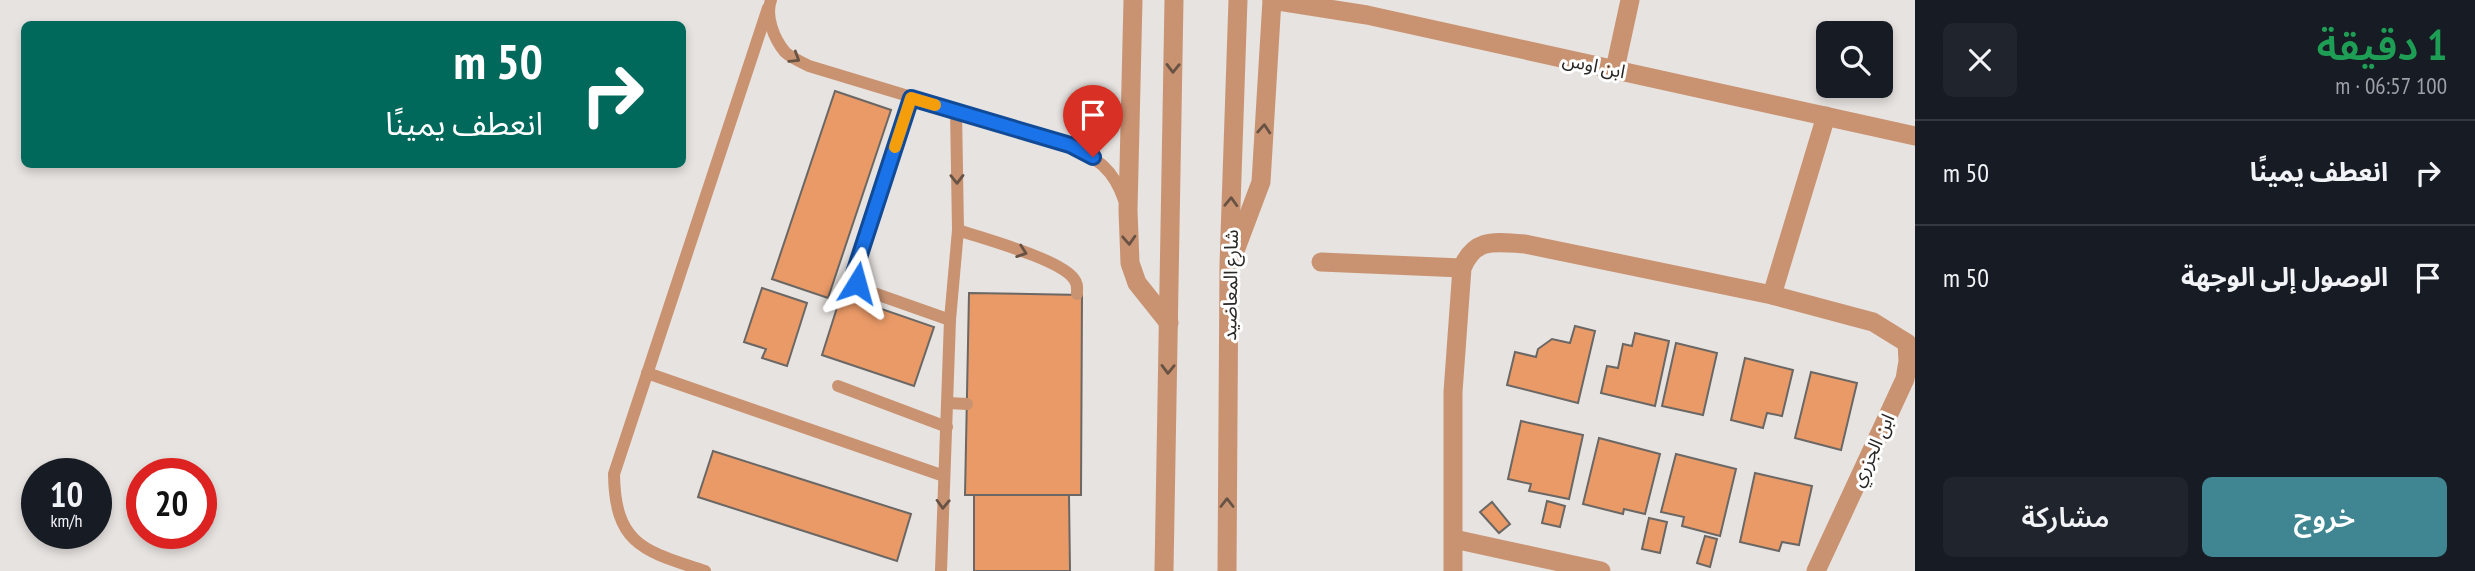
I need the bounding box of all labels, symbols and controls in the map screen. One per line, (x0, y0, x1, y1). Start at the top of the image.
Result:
text: 1 دقيقة (2316, 17, 2447, 72)
map controls (1816, 21, 1893, 98)
button: search (1816, 21, 1893, 98)
button: close (1943, 23, 2017, 97)
text: 50 m (454, 29, 543, 93)
street label: ابن اوس (1560, 47, 1628, 83)
icon: right (567, 49, 658, 140)
one-way arrow (788, 49, 801, 62)
one-way arrow (1165, 63, 1181, 74)
text: 100 m · 06:57 (2335, 71, 2447, 100)
pin (1063, 85, 1123, 157)
icon: arrive (1074, 96, 1112, 134)
text: انعطف يمينًا (385, 102, 543, 144)
one-way arrow (1256, 123, 1271, 134)
icon: right (2409, 154, 2447, 192)
text: انعطف يمينًا (2250, 155, 2388, 188)
text: 50 m (1943, 156, 1989, 189)
one-way arrow (949, 174, 965, 184)
one-way arrow (1224, 196, 1239, 207)
street label: شارع المعاضيد (1217, 229, 1245, 341)
one-way arrow (1121, 234, 1136, 245)
one-way arrow (1016, 244, 1028, 258)
position arrow (820, 246, 894, 320)
icon: arrive (2409, 259, 2447, 297)
text: الوصول إلى الوجهة (2181, 260, 2388, 293)
text: 50 m (1943, 261, 1989, 294)
one-way arrow (1160, 364, 1176, 375)
street label: ابن الجزري (1845, 410, 1902, 492)
speed limit sign: 20 (126, 458, 217, 549)
text: 10 (50, 471, 83, 517)
button: مشاركة (1943, 477, 2188, 557)
button: خروج (2202, 477, 2447, 557)
one-way arrow (1220, 497, 1235, 508)
one-way arrow (936, 498, 951, 509)
text: km/h (51, 509, 82, 532)

